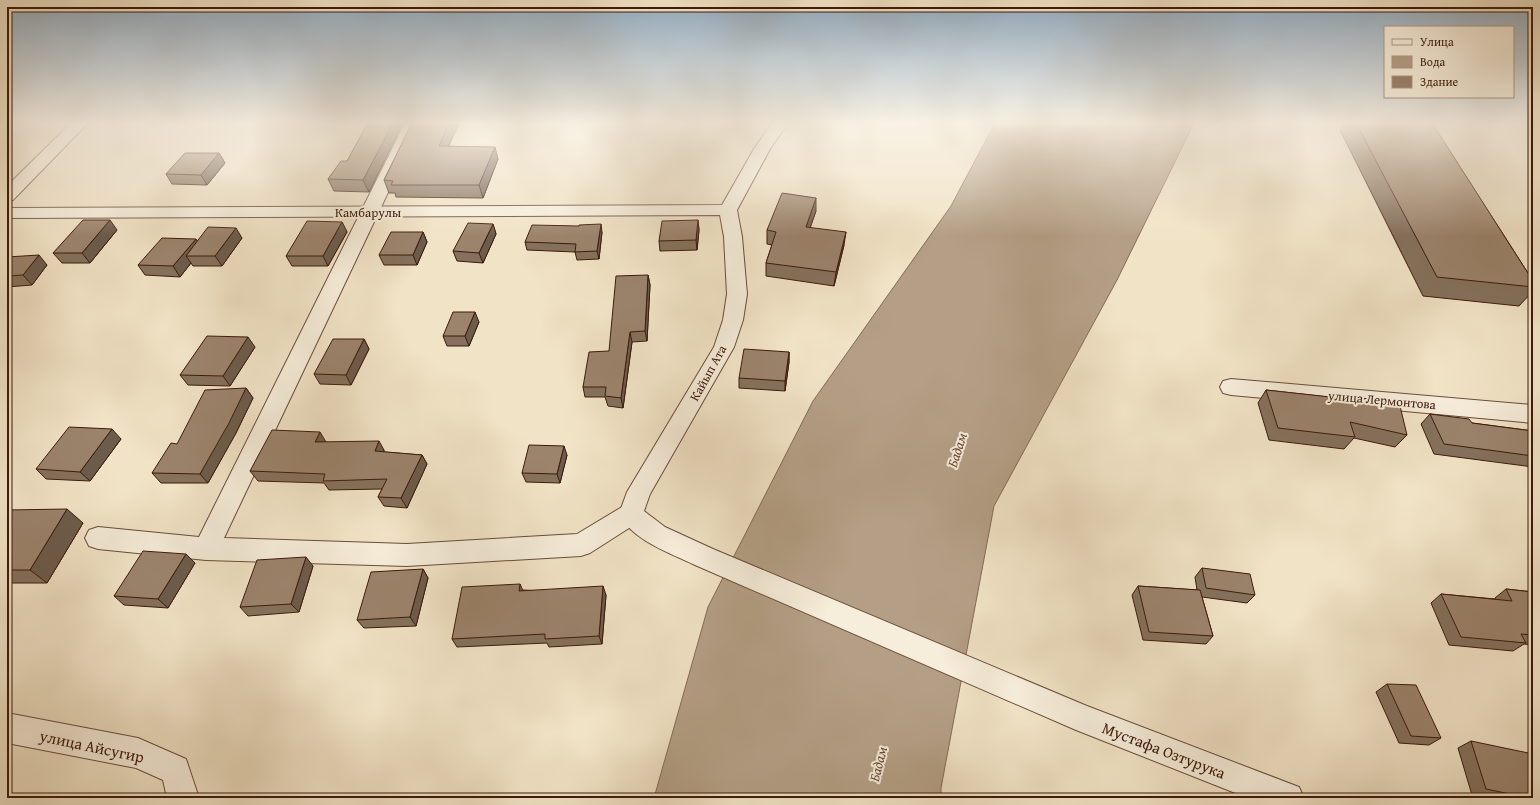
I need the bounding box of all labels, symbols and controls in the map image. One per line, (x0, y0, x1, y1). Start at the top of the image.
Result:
legend (1384, 26, 1514, 98)
text: Улица (1420, 33, 1454, 50)
text: Вода (1420, 53, 1445, 70)
text: Здание (1420, 73, 1459, 90)
street label: Камбарулы (335, 203, 401, 222)
street label: Кайып Ата (685, 341, 732, 405)
street label: улица Лермонтова (1326, 386, 1438, 414)
water label: Бадам (942, 430, 972, 470)
street label: Мустафа Озтурука (1099, 715, 1229, 785)
street label: улица Айсугир (37, 723, 147, 769)
water label: Бадам (864, 745, 892, 783)

